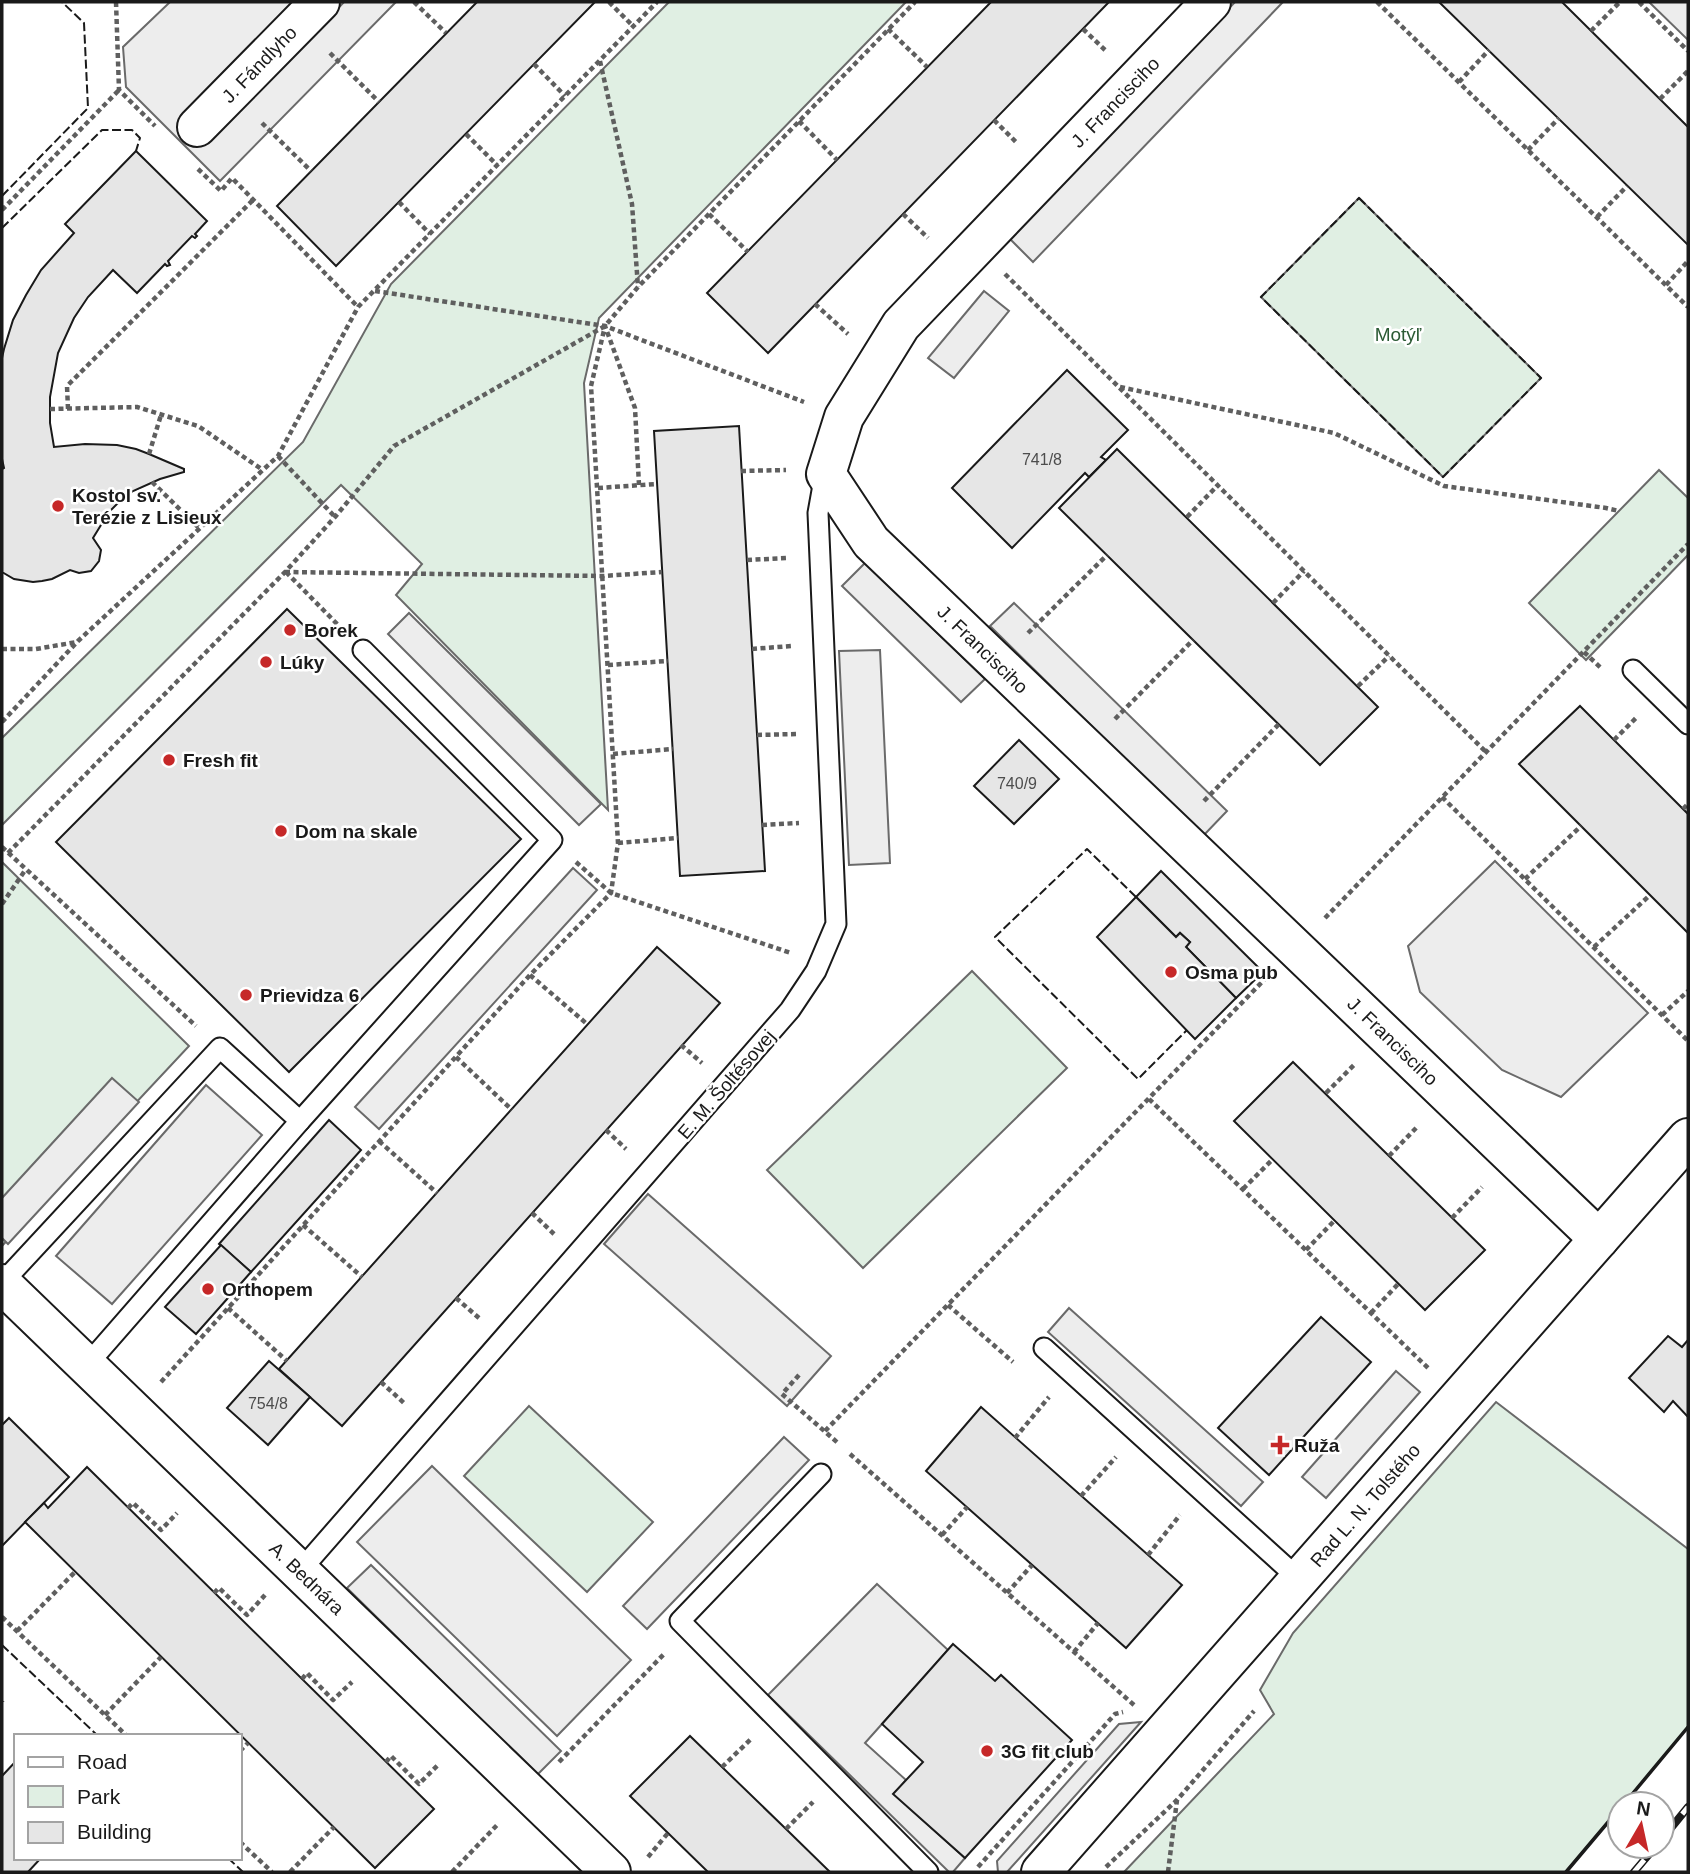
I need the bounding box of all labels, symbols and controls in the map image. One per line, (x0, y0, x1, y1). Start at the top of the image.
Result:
street label: J. Fándlyho (218, 22, 301, 107)
street label: J. Francisciho (1067, 53, 1164, 152)
park label: Motýľ (1375, 324, 1422, 345)
house number: 741/8 (1022, 451, 1062, 468)
place label: Kostol sv. Terézie z Lisieux (72, 485, 222, 528)
marker: Kostol sv. Terézie z Lisieux (50, 498, 66, 514)
street label: J. Francisciho (933, 601, 1032, 698)
place label: Borek (304, 620, 358, 641)
marker: Borek (282, 622, 298, 638)
place label: Lúky (280, 652, 325, 673)
marker: Lúky (258, 654, 274, 670)
place label: Fresh fit (183, 750, 259, 771)
marker: Fresh fit (161, 752, 177, 768)
house number: 740/9 (997, 775, 1037, 792)
place label: Dom na skale (295, 821, 418, 842)
marker: Dom na skale (273, 823, 289, 839)
place label: Osma pub (1185, 962, 1278, 983)
marker: Osma pub (1163, 964, 1179, 980)
place label: Prievidza 6 (260, 985, 359, 1006)
marker: Prievidza 6 (238, 987, 254, 1003)
street label: J. Francisciho (1343, 993, 1442, 1090)
street label: E. M. Šoltésovej (673, 1026, 779, 1143)
place label: Orthopem (222, 1279, 313, 1300)
marker: Orthopem (200, 1281, 216, 1297)
house number: 754/8 (248, 1395, 288, 1412)
place label: Ruža (1294, 1435, 1340, 1456)
marker: Ruža (1272, 1437, 1288, 1453)
street label: Rad L. N. Tolstého (1306, 1440, 1424, 1571)
street label: A. Bednára (265, 1538, 348, 1619)
legend (14, 1734, 242, 1860)
place label: 3G fit club (1001, 1741, 1094, 1762)
marker: 3G fit club (979, 1743, 995, 1759)
text: Road (77, 1750, 127, 1773)
text: Park (77, 1785, 121, 1808)
north arrow (1606, 1790, 1676, 1860)
text: N (1635, 1797, 1652, 1820)
text: Building (77, 1820, 152, 1843)

